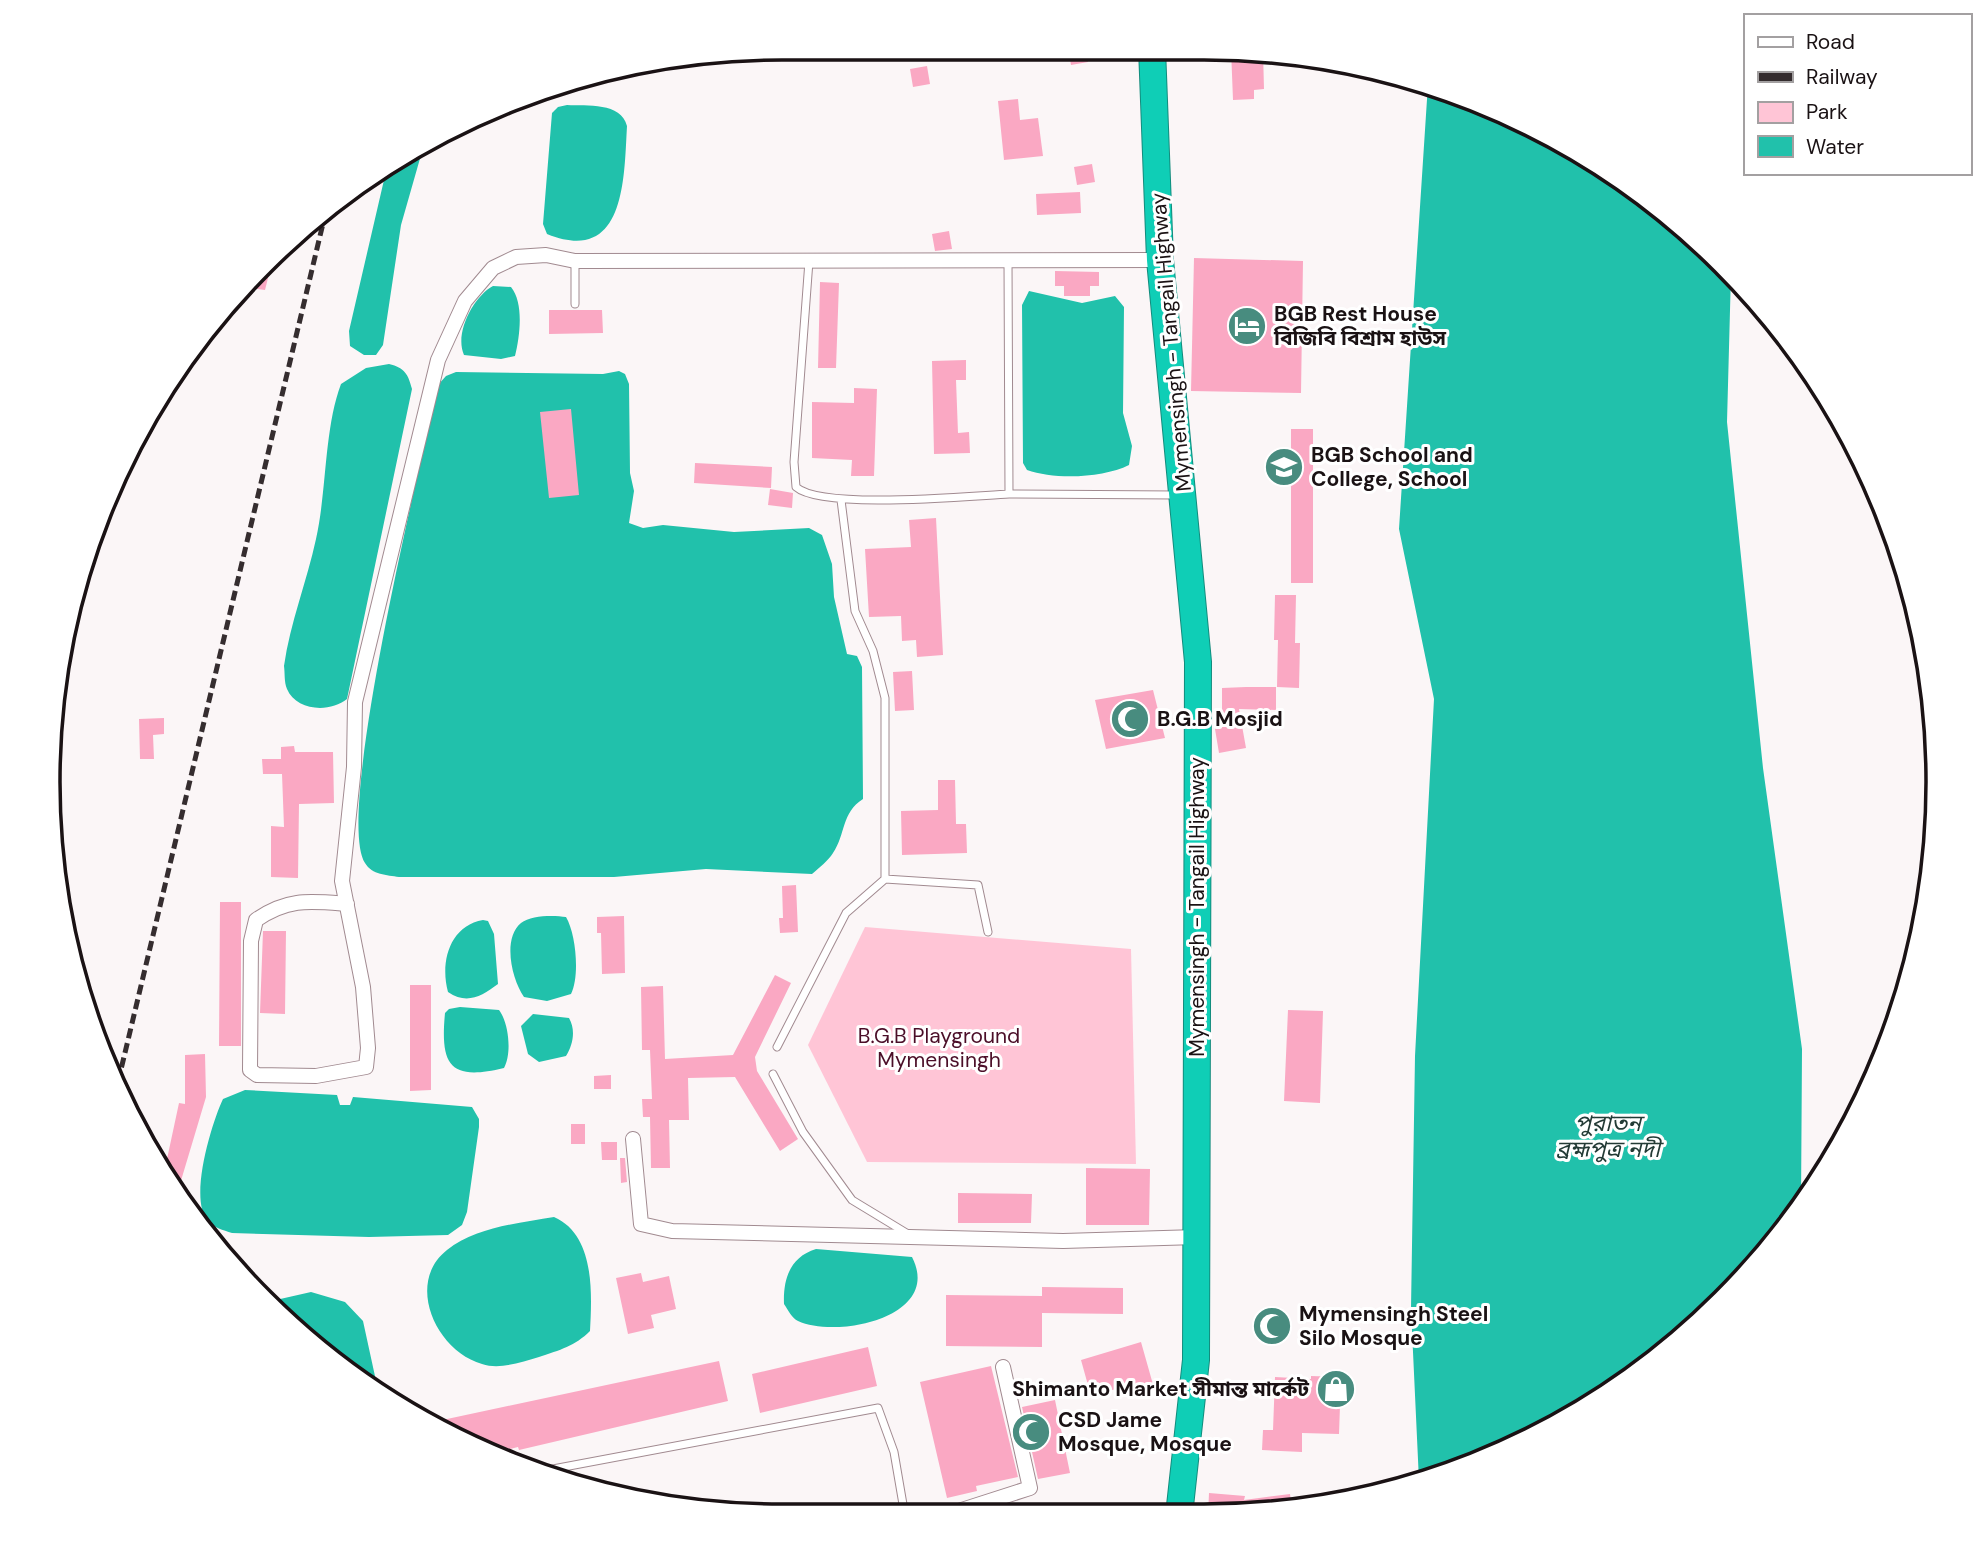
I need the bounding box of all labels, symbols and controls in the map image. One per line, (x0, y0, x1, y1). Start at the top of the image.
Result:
legend (1744, 14, 1971, 175)
text: Road (1806, 28, 1855, 56)
text: Railway (1806, 63, 1878, 91)
text: Park (1806, 98, 1848, 126)
text: Water (1806, 133, 1864, 161)
street label: Mymensingh - Tangail Highway (1144, 191, 1198, 493)
place label: BGB Rest House বিজিবি বিশ্রাম হাউস (1273, 300, 1446, 352)
hotel icon: BGB Rest House বিজিবি বিশ্রাম হাউস (1226, 305, 1268, 347)
place label: BGB School and College, School (1311, 441, 1473, 493)
school or university icon: BGB School and College, School (1263, 446, 1305, 488)
mosque icon: B.G.B Mosjid (1109, 698, 1151, 740)
place label: B.G.B Mosjid (1157, 705, 1283, 733)
street label: Mymensingh - Tangail Highway (1183, 757, 1211, 1057)
park label: B.G.B Playground Mymensingh (858, 1022, 1020, 1074)
water label: পুরাতন ব্রহ্মপুত্র নদী (1556, 1108, 1664, 1164)
place label: Mymensingh Steel Silo Mosque (1299, 1300, 1488, 1352)
mosque icon: Mymensingh Steel Silo Mosque (1251, 1305, 1293, 1347)
shop icon: Shimanto Market সীমান্ত মার্কেট (1315, 1368, 1357, 1410)
place label: Shimanto Market সীমান্ত মার্কেট (1012, 1375, 1309, 1403)
place label: CSD Jame Mosque, Mosque (1058, 1406, 1232, 1458)
mosque icon: CSD Jame Mosque, Mosque (1010, 1411, 1052, 1453)

